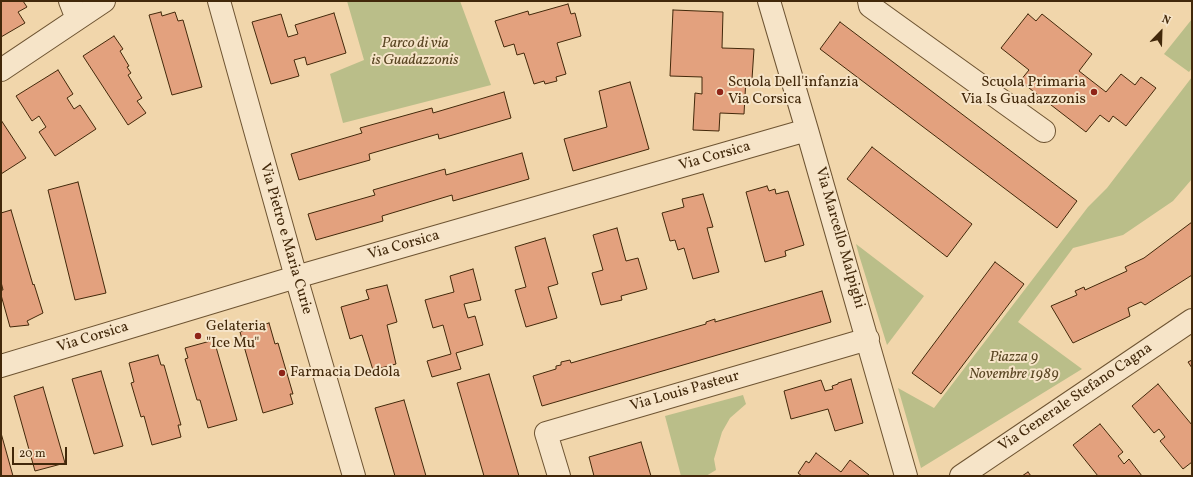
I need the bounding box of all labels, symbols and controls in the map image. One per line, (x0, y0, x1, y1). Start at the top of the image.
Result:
north arrow (1141, 12, 1181, 52)
text: N (1159, 12, 1172, 29)
park label: Parco di via is Guadazzonis (371, 35, 459, 70)
place label: Scuola Dell'infanzia Via Corsica (728, 74, 859, 109)
place label: Scuola Primaria Via Is Guadazzonis (961, 74, 1086, 109)
marker: Scuola Dell'infanzia Via Corsica (715, 87, 725, 97)
marker: Scuola Primaria Via Is Guadazzonis (1089, 87, 1099, 97)
street label: Via Corsica (677, 138, 753, 176)
street label: Via Pietro e Maria Curie (255, 161, 315, 317)
street label: Via Marcello Malpighi (810, 165, 868, 311)
street label: Via Corsica (366, 227, 442, 265)
place label: Gelateria "Ice Mu" (206, 318, 266, 353)
street label: Via Corsica (55, 319, 131, 357)
marker: Gelateria "Ice Mu" (193, 331, 203, 341)
street label: Via Generale Stefano Cagna (996, 340, 1156, 456)
park label: Piazza 9 Novembre 1989 (969, 349, 1059, 384)
place label: Farmacia Dedola (290, 364, 400, 382)
marker: Farmacia Dedola (277, 368, 287, 378)
street label: Via Louis Pasteur (628, 368, 742, 416)
scale bar (14, 439, 69, 465)
text: 20 m (19, 446, 46, 462)

